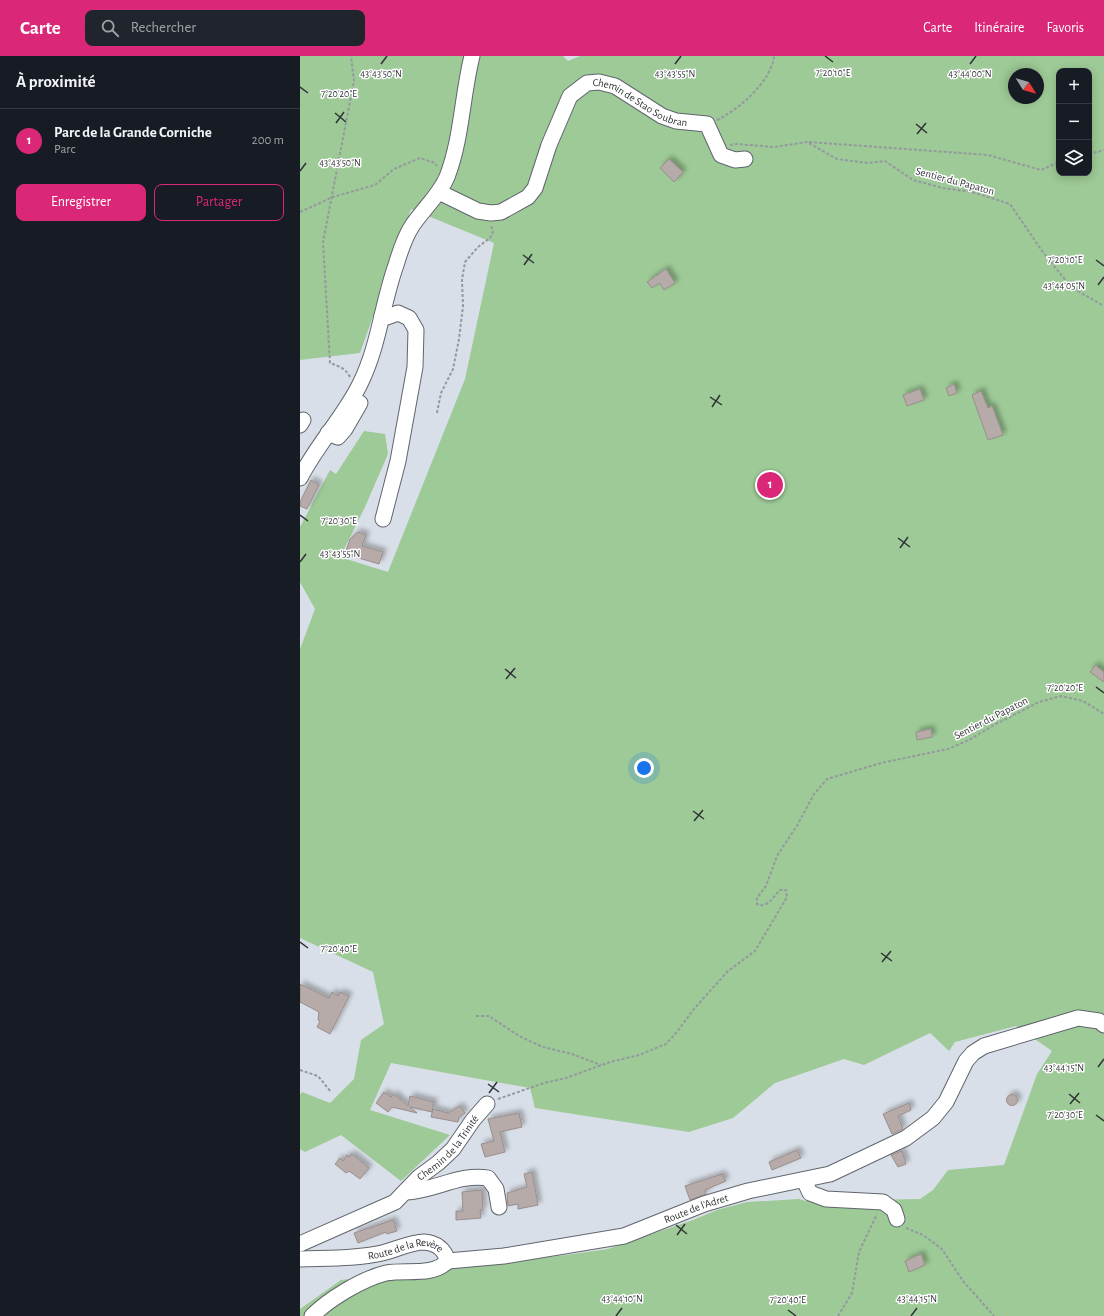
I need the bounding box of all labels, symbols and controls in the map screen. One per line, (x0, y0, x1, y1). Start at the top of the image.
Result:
search box (85, 10, 365, 46)
icon: search (99, 17, 121, 39)
text: Carte (20, 19, 61, 38)
text: Rechercher (131, 20, 196, 35)
text: Carte (923, 21, 952, 35)
text: Itinéraire (974, 21, 1024, 35)
text: Favoris (1046, 21, 1084, 35)
text: 7°20'10"E (816, 68, 851, 78)
north arrow (1008, 68, 1044, 104)
map controls (1056, 68, 1092, 176)
button: + (1056, 68, 1092, 104)
text: 43°43'50"N (360, 69, 402, 79)
text: 43°43'55"N (655, 69, 695, 79)
text: 43°44'00"N (948, 69, 992, 79)
text: À proximité (16, 73, 96, 90)
street label: Chemin de Stao Soubran (592, 77, 688, 128)
text: 7°20'20"E (321, 89, 357, 99)
button: − (1056, 104, 1092, 140)
text: Parc de la Grande Corniche (54, 125, 212, 140)
text: 1 (27, 134, 31, 147)
text: 200 m (252, 134, 284, 147)
button: layers (1056, 140, 1092, 176)
text: Parc (54, 143, 76, 156)
text: 43°43'50"N (319, 158, 361, 168)
street label: Sentier du Papaton (914, 165, 996, 197)
button: Enregistrer (16, 184, 146, 221)
button: Partager (154, 184, 284, 221)
text: 7°20'10"E (1048, 255, 1083, 265)
text: 43°44'05"N (1043, 281, 1085, 291)
pin: 1 (757, 470, 783, 500)
text: 7°20'30"E (321, 516, 357, 526)
text: 43°43'55"N (320, 549, 360, 559)
text: 7°20'20"E (1047, 683, 1083, 693)
street label: Sentier du Papaton (952, 695, 1030, 741)
your location (634, 758, 654, 778)
text: 7°20'40"E (321, 944, 357, 954)
text: 43°44'15"N (1044, 1063, 1084, 1073)
text: 7°20'30"E (1047, 1110, 1083, 1120)
street label: Chemin de la Trinité (415, 1113, 480, 1182)
street label: Route de l'Adret (662, 1192, 730, 1225)
street label: Route de la Revère (367, 1236, 446, 1261)
text: 43°44'10"N (601, 1294, 643, 1304)
text: 43°44'15"N (897, 1294, 937, 1304)
text: 7°20'40"E (770, 1295, 806, 1305)

